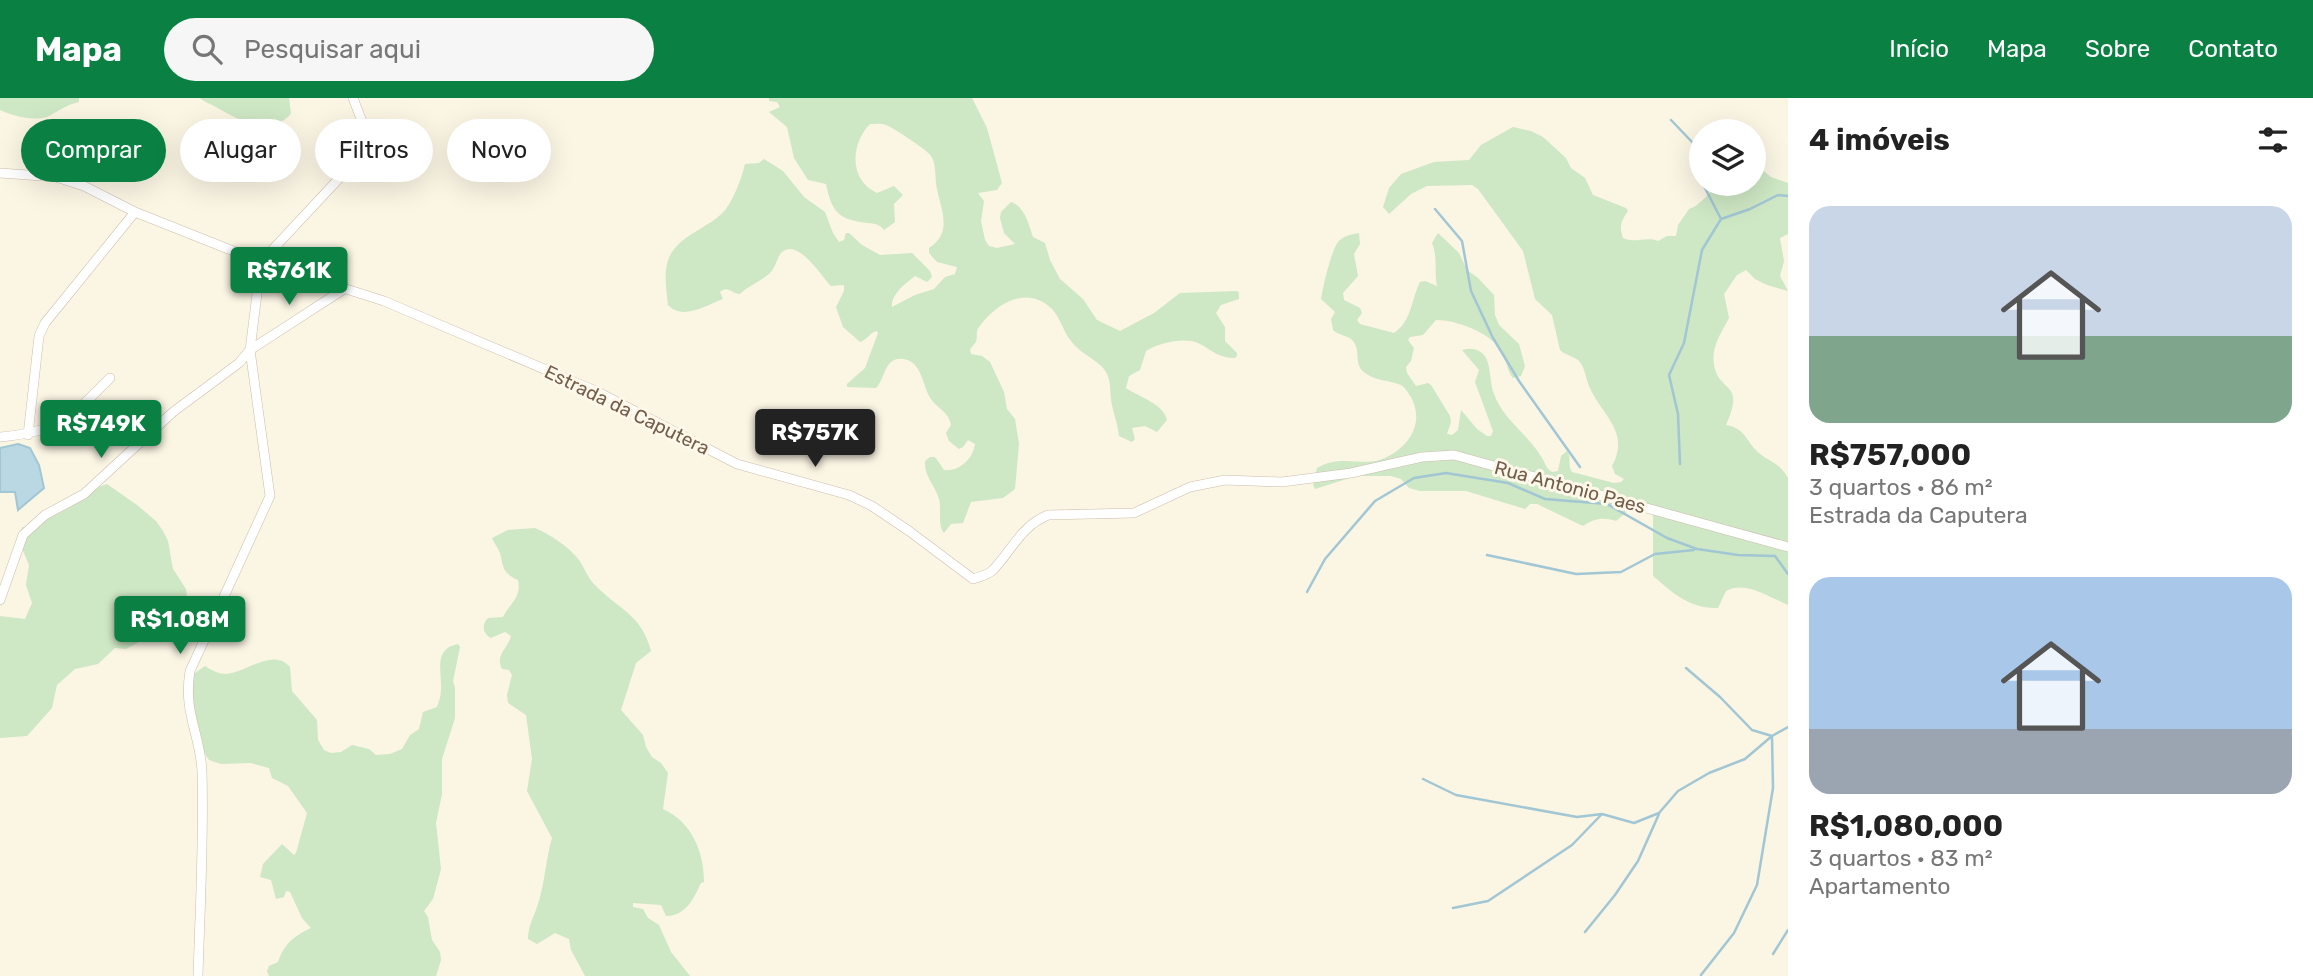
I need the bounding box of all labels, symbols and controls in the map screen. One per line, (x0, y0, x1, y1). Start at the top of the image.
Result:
search box (164, 18, 654, 81)
text: Mapa (35, 30, 122, 69)
icon: search (188, 30, 226, 68)
text: Pesquisar aqui (244, 34, 421, 65)
text: Início (1889, 35, 1949, 63)
text: Mapa (1987, 35, 2047, 63)
text: Sobre (2085, 35, 2150, 63)
text: Contato (2188, 35, 2278, 63)
chip: Comprar (21, 119, 166, 182)
chip: Alugar (180, 119, 301, 182)
chip: Filtros (315, 119, 433, 182)
chip: Novo (447, 119, 551, 182)
map controls (1689, 119, 1766, 196)
button: layers (1689, 119, 1766, 196)
icon: filters (2254, 121, 2292, 159)
text: 4 imóveis (1809, 122, 1950, 158)
pin: R$761K (232, 248, 346, 307)
icon: home (1988, 252, 2114, 378)
text: R$761K (247, 256, 332, 284)
street label: Estrada da Caputera (541, 360, 713, 460)
pin: R$749K (44, 400, 158, 460)
text: R$749K (56, 409, 146, 437)
pin: R$757K (758, 410, 872, 469)
text: R$757K (771, 418, 859, 446)
text: R$757,000 (1809, 437, 1971, 473)
street label: Rua Antonio Paes (1492, 456, 1648, 518)
text: 3 quartos · 86 m² (1809, 473, 1993, 501)
text: Estrada da Caputera (1809, 501, 2028, 529)
pin: R$1.08M (115, 596, 245, 656)
text: R$1.08M (130, 605, 230, 633)
icon: home (1988, 623, 2114, 749)
text: R$1,080,000 (1809, 808, 2003, 844)
text: 3 quartos · 83 m² (1809, 844, 1993, 872)
text: Apartamento (1809, 872, 1951, 900)

